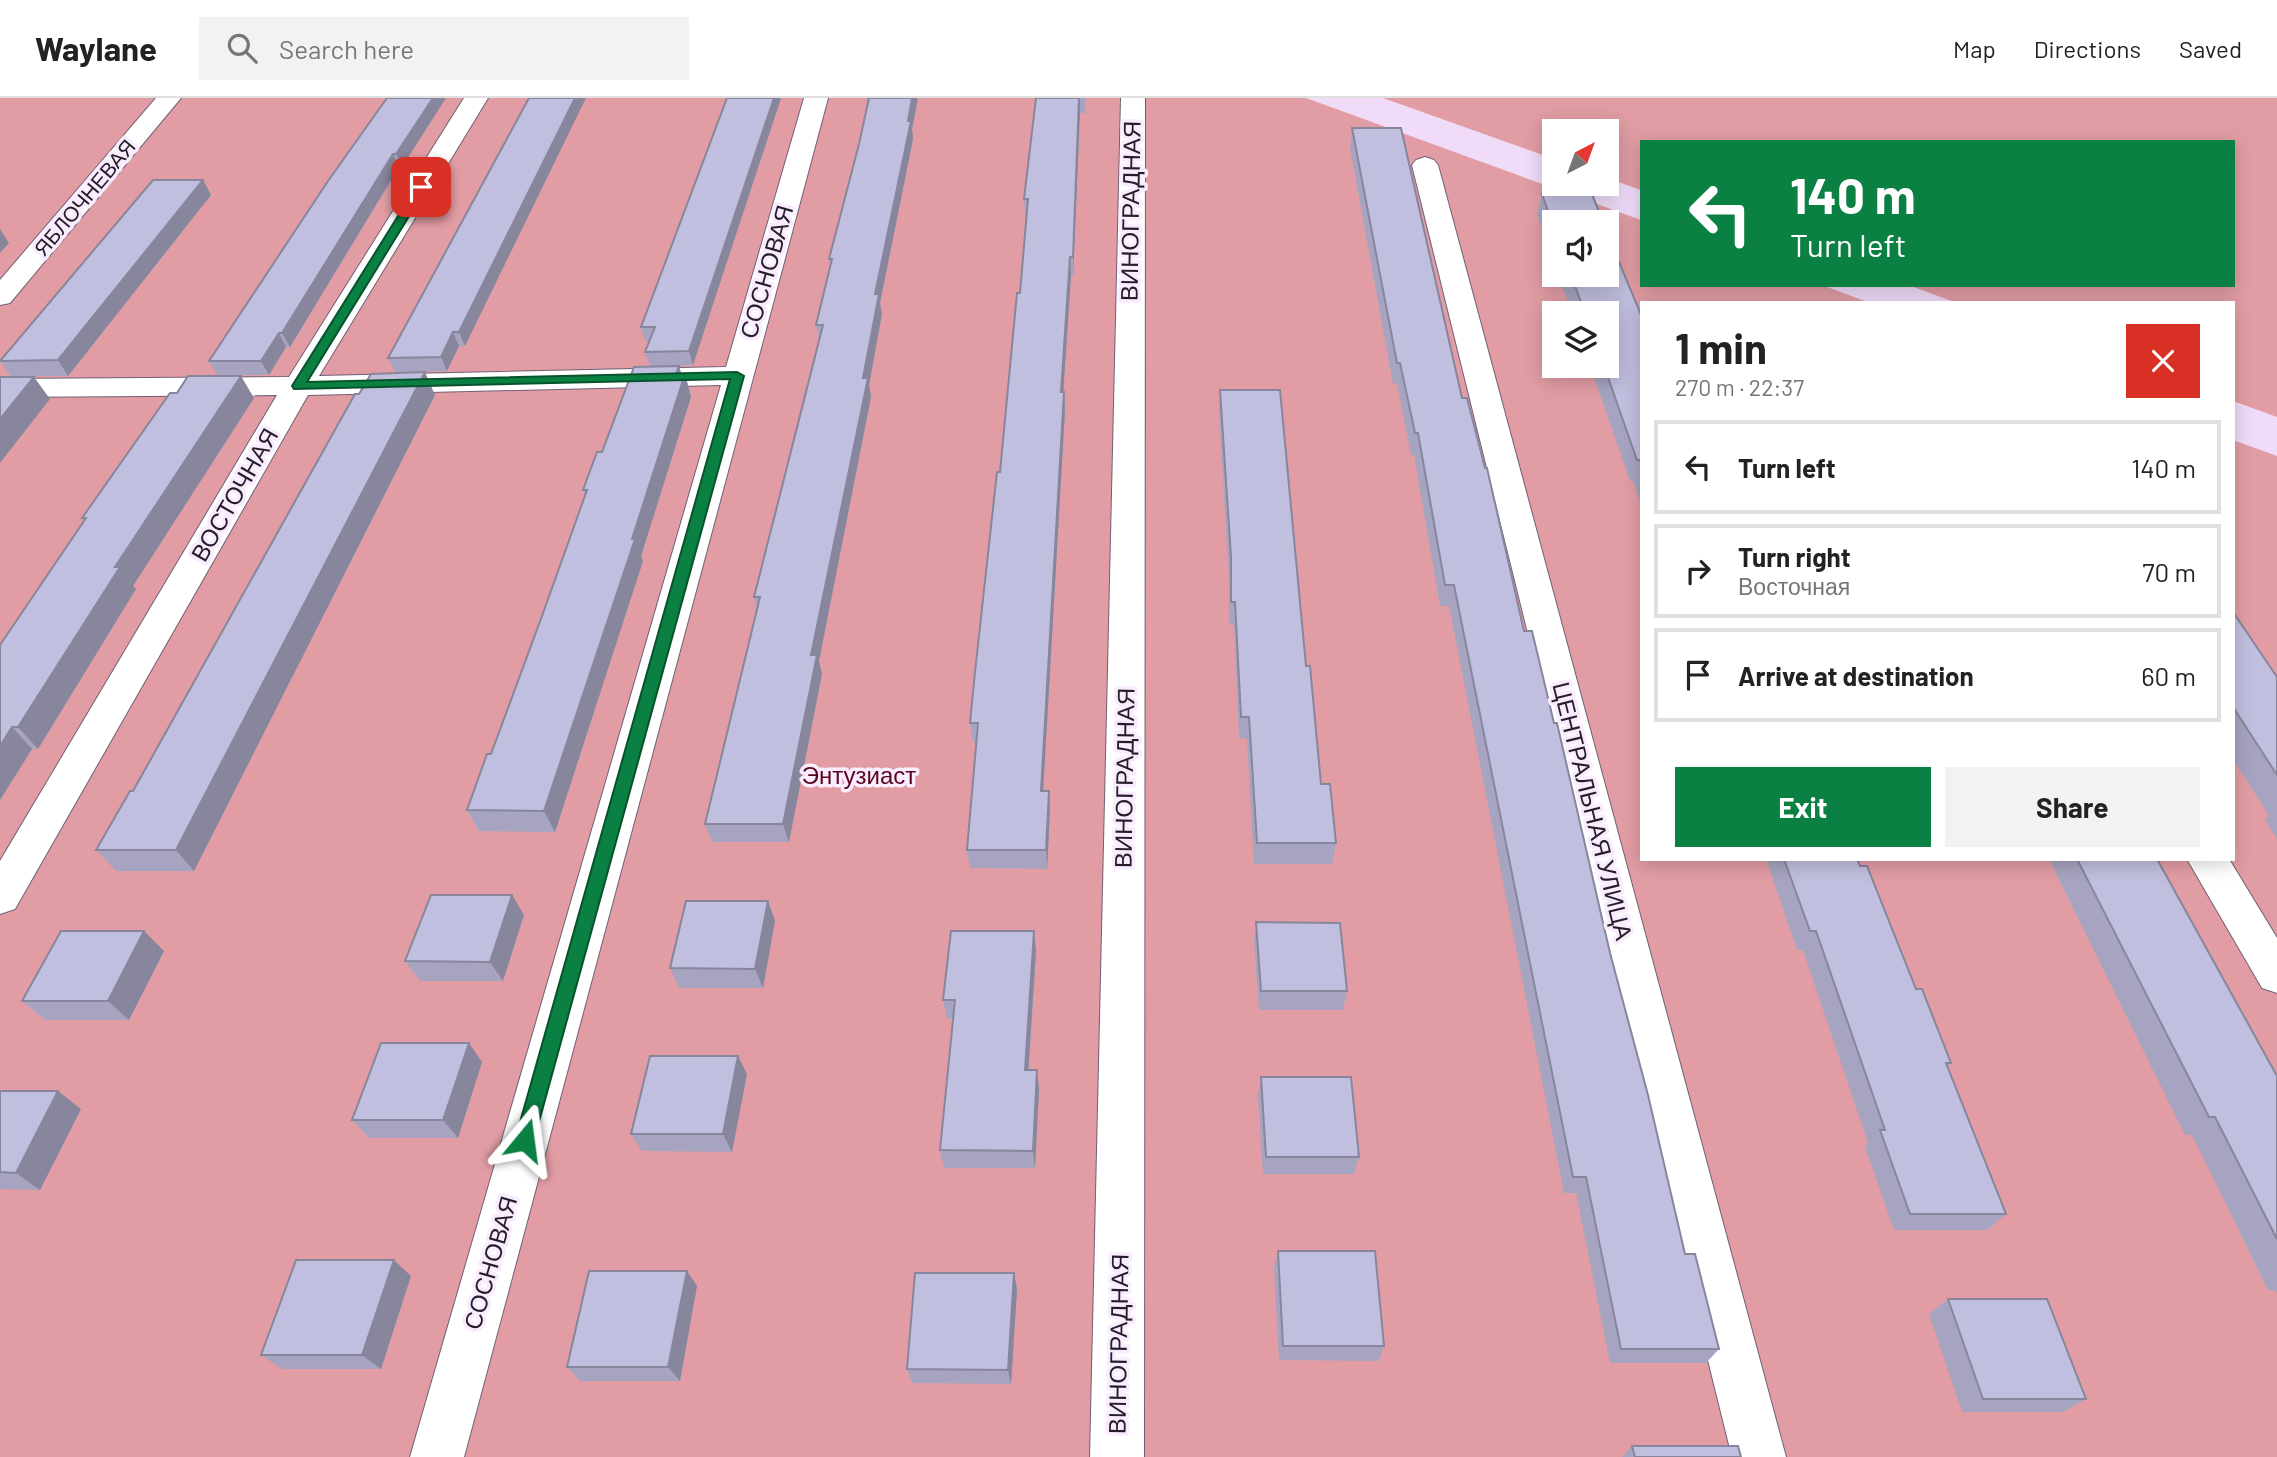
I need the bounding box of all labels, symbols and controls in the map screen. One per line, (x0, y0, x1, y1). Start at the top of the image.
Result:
search box (199, 17, 689, 80)
text: Waylane (35, 28, 157, 68)
icon: search (223, 29, 261, 67)
text: Search here (279, 33, 414, 64)
text: Map (1953, 34, 1996, 63)
text: Directions (2034, 34, 2141, 63)
text: Saved (2179, 34, 2242, 63)
north arrow (1542, 119, 1619, 196)
map controls (1542, 119, 1619, 378)
street label: ВИНОГРАДНАЯ (1113, 121, 1146, 301)
street label: ЯБЛОЧНЕВАЯ (28, 134, 140, 260)
pin (391, 157, 451, 217)
text: 140 m (1790, 165, 1916, 224)
icon: arrive (402, 168, 440, 206)
icon: left (1675, 168, 1766, 259)
street label: СОСНОВАЯ (733, 202, 798, 342)
button: sound (1542, 210, 1619, 287)
text: Turn left (1790, 225, 1907, 263)
button: layers (1542, 301, 1619, 378)
text: 1 min (1675, 322, 1767, 372)
button: close (2126, 324, 2200, 398)
text: 270 m · 22:37 (1675, 373, 1804, 401)
street label: ВОСТОЧНАЯ (184, 423, 283, 566)
icon: left (1679, 448, 1717, 486)
text: Turn left (1738, 452, 1836, 483)
text: 140 m (2131, 452, 2196, 483)
text: Turn right (1738, 541, 1851, 572)
icon: right (1679, 552, 1717, 590)
text: 70 m (2142, 556, 2196, 587)
text: Восточная (1738, 572, 1850, 600)
icon: arrive (1679, 656, 1717, 694)
text: Arrive at destination (1738, 660, 1974, 691)
text: 60 m (2141, 660, 2196, 691)
street label: ЦЕНТРАЛЬНАЯ УЛИЦА (1547, 679, 1640, 943)
street label: ВИНОГРАДНАЯ (1107, 688, 1140, 868)
park label: Энтузиаст (802, 760, 916, 789)
button: Exit (1675, 767, 1931, 847)
button: Share (1945, 767, 2200, 847)
position arrow (488, 1103, 562, 1177)
street label: СОСНОВАЯ (457, 1193, 522, 1333)
street label: ВИНОГРАДНАЯ (1101, 1254, 1134, 1434)

